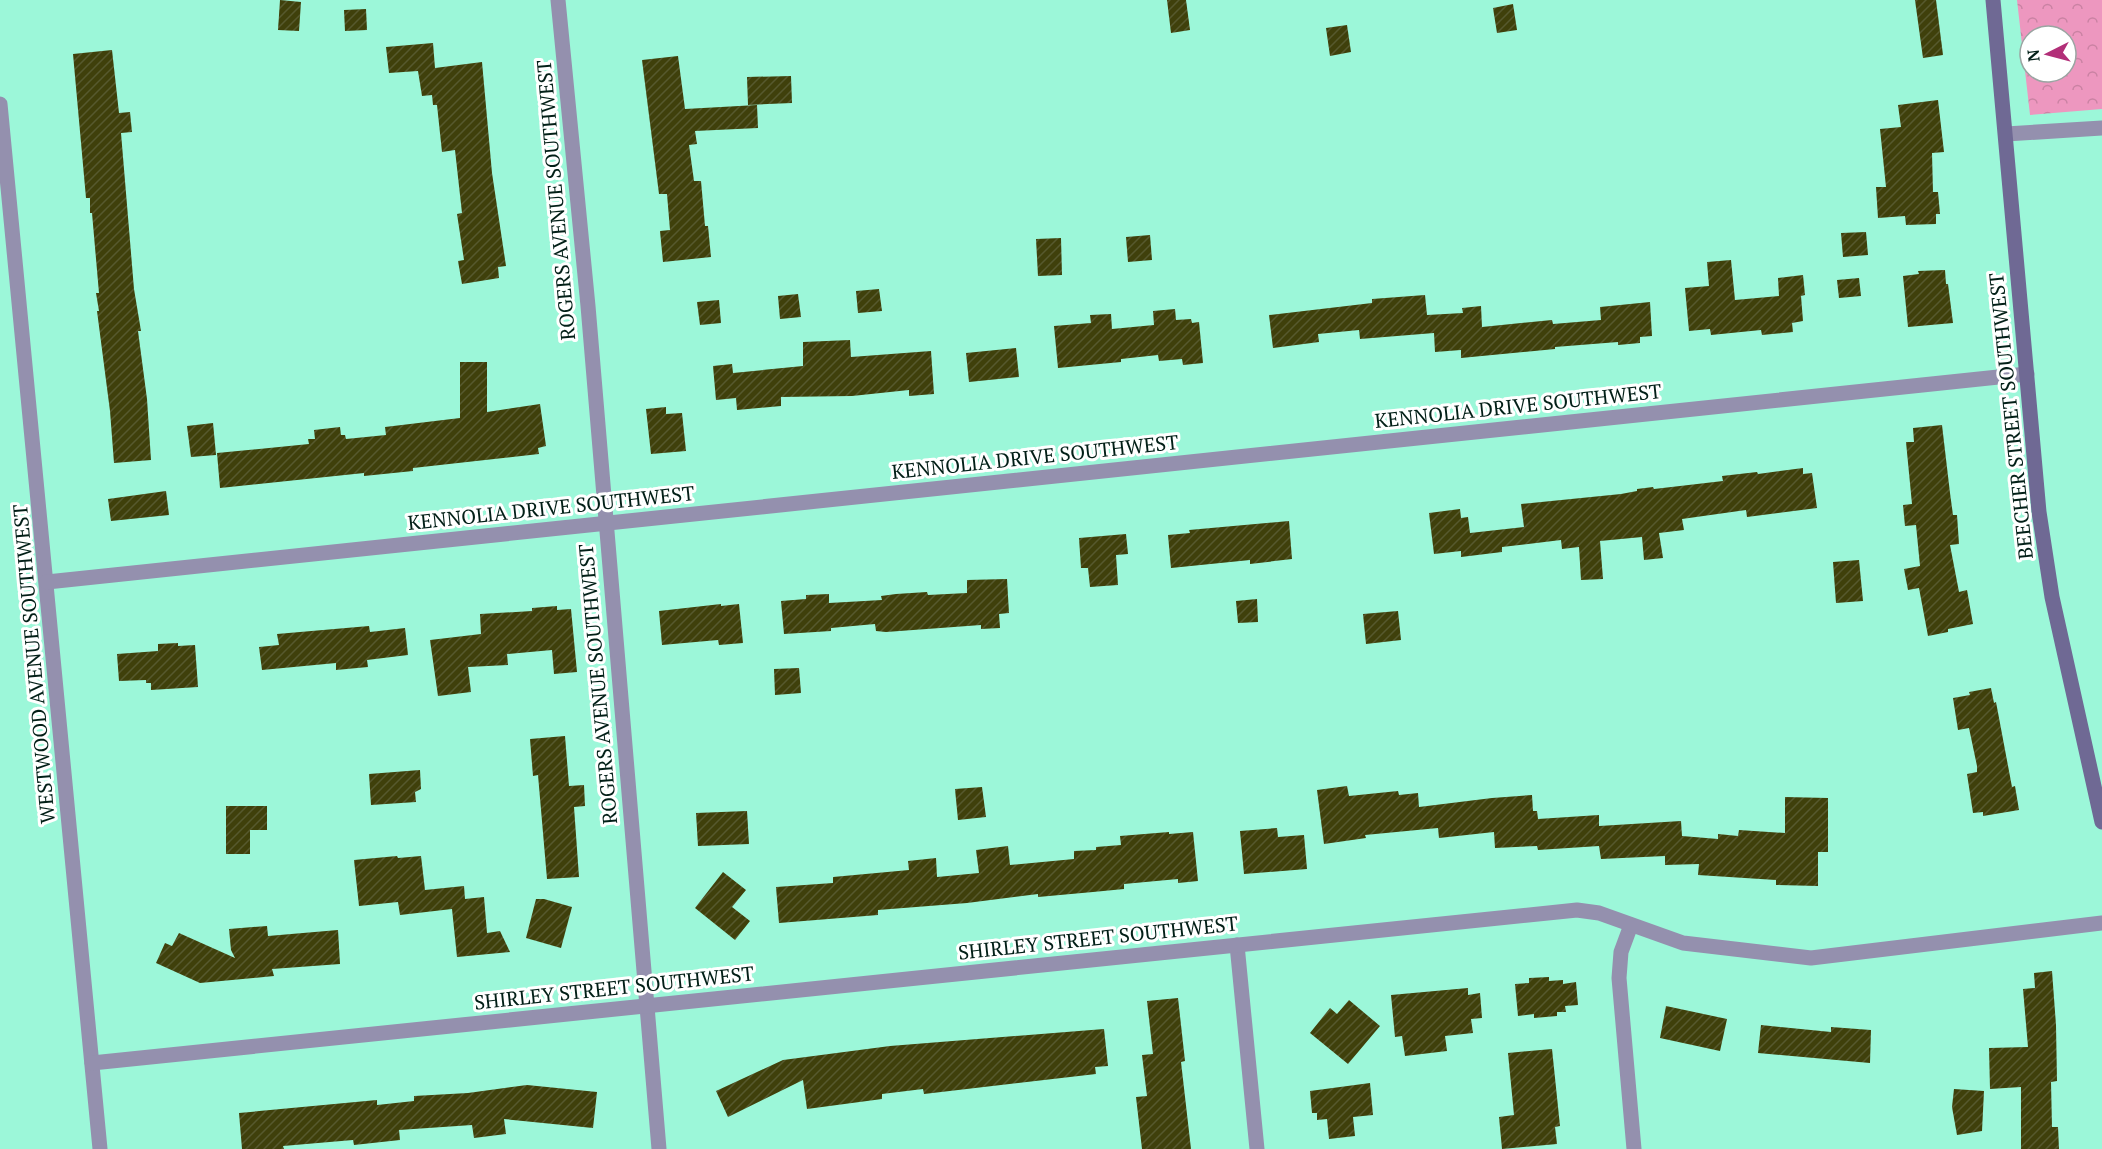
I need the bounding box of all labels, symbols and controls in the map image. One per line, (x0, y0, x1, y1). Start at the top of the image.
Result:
north arrow (2018, 24, 2078, 84)
text: N (2022, 48, 2045, 63)
street label: ROGERS AVENUE SOUTHWEST (530, 59, 581, 341)
street label: BEECHER STREET SOUTHWEST (1982, 271, 2039, 561)
street label: KENNOLIA DRIVE SOUTHWEST (1373, 377, 1663, 434)
street label: KENNOLIA DRIVE SOUTHWEST (890, 428, 1180, 485)
street label: KENNOLIA DRIVE SOUTHWEST (406, 479, 696, 536)
street label: WESTWOOD AVENUE SOUTHWEST (6, 503, 61, 825)
street label: ROGERS AVENUE SOUTHWEST (572, 543, 623, 825)
street label: SHIRLEY STREET SOUTHWEST (957, 909, 1239, 966)
street label: SHIRLEY STREET SOUTHWEST (473, 959, 755, 1016)

